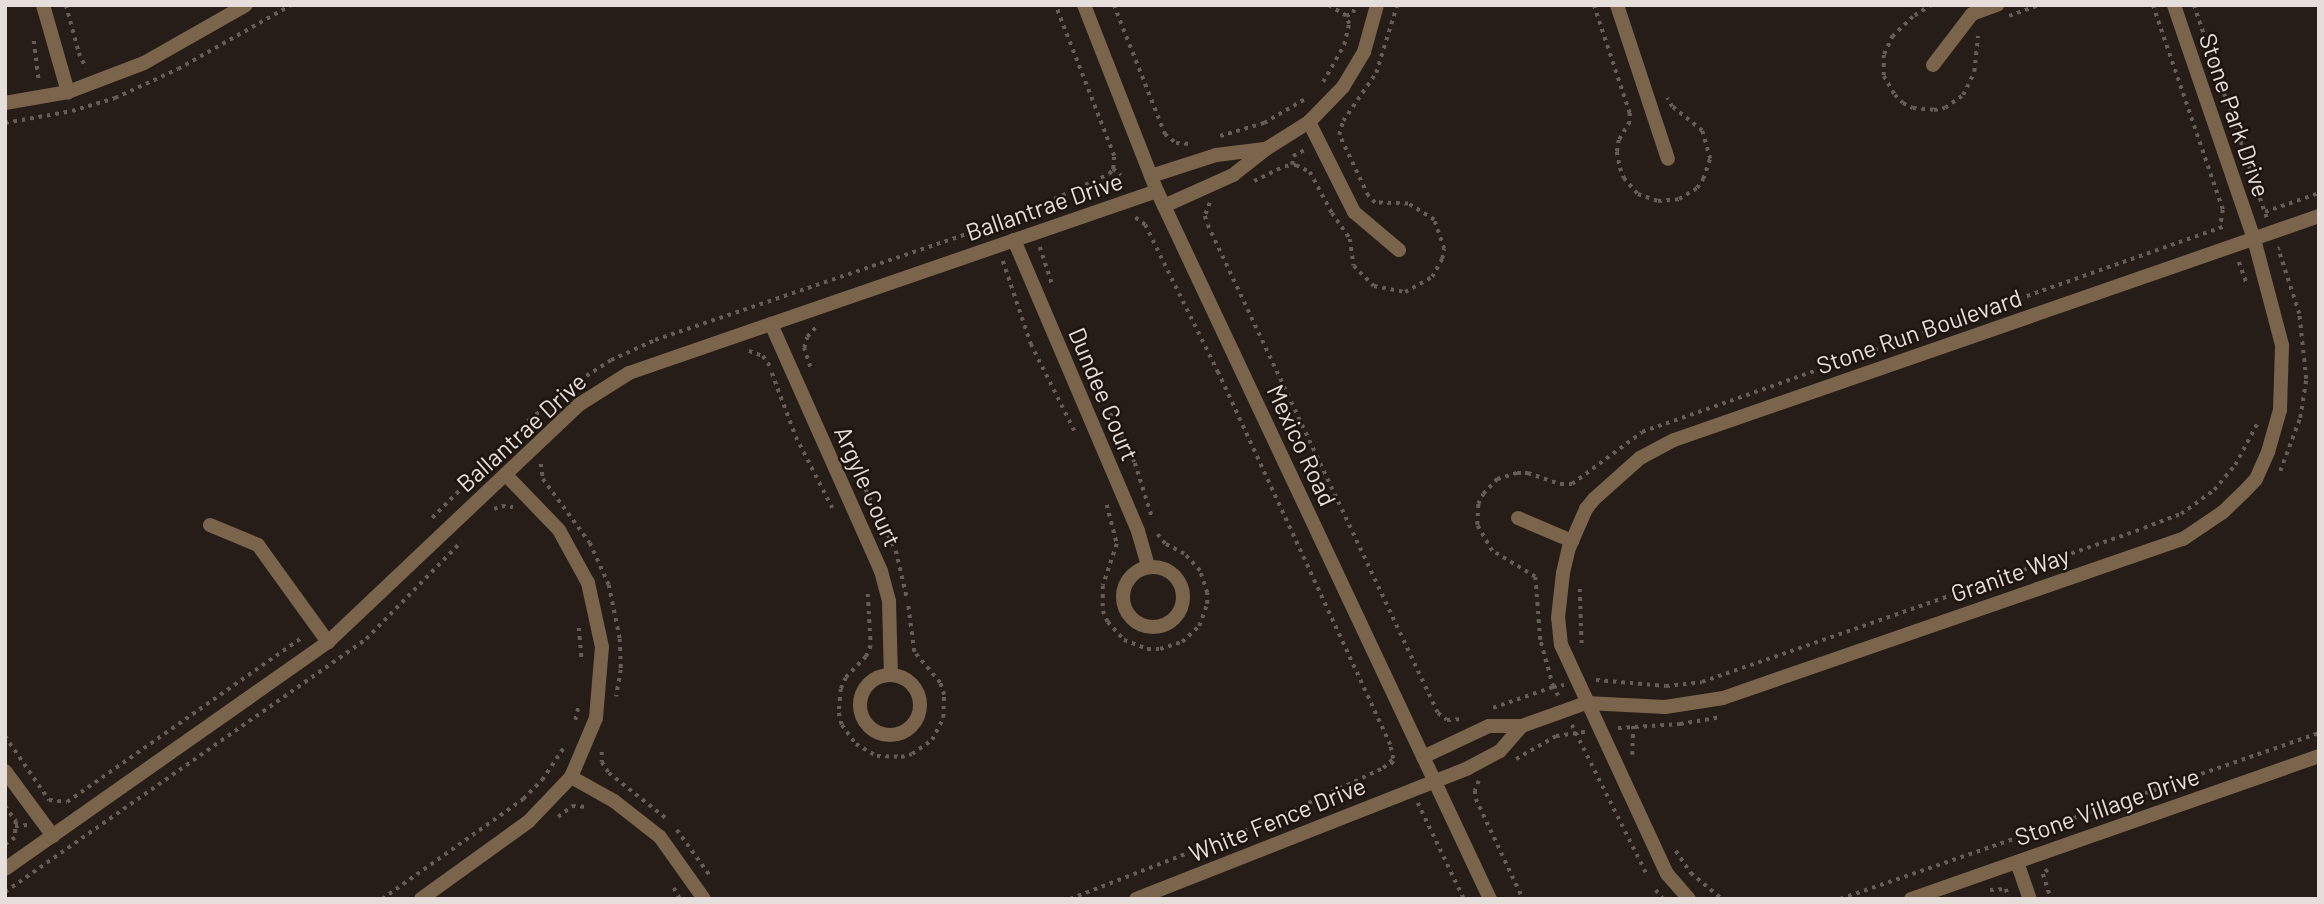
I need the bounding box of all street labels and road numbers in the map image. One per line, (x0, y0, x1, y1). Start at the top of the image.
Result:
street label: Stone Park Drive (2194, 29, 2276, 201)
street label: Ballantrae Drive (962, 166, 1126, 246)
street label: Stone Run Boulevard (1813, 282, 2025, 380)
street label: Dundee Court (1063, 323, 1145, 465)
street label: Ballantrae Drive (450, 366, 592, 498)
street label: Mexico Road (1261, 380, 1343, 510)
street label: Argyle Court (829, 422, 907, 550)
street label: Granite Way (1947, 540, 2073, 608)
street label: Stone Village Drive (2011, 761, 2203, 851)
street label: White Fence Drive (1185, 770, 1369, 868)

